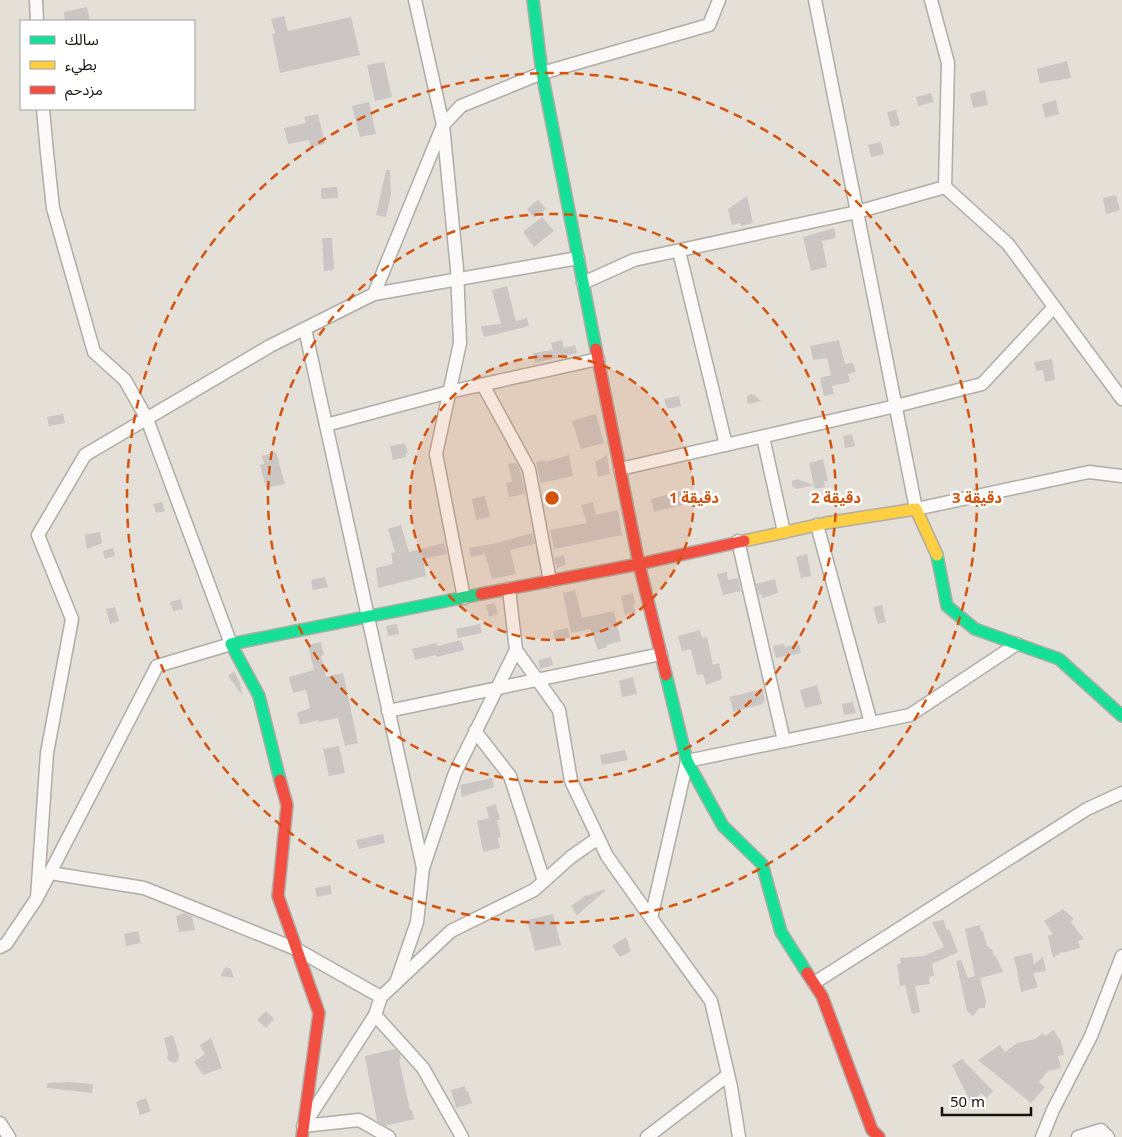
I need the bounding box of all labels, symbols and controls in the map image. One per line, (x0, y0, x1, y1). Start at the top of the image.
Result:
legend (20, 20, 195, 110)
text: سالك (65, 29, 99, 49)
text: بطيء (65, 54, 97, 76)
text: مزدحم (65, 79, 103, 101)
text: 1 دقيقة (669, 487, 719, 507)
text: 2 دقيقة (811, 487, 861, 507)
text: 3 دقيقة (952, 487, 1002, 507)
centre of rings (543, 489, 561, 507)
scale bar (942, 1084, 1031, 1116)
text: 50 m (950, 1091, 985, 1111)

